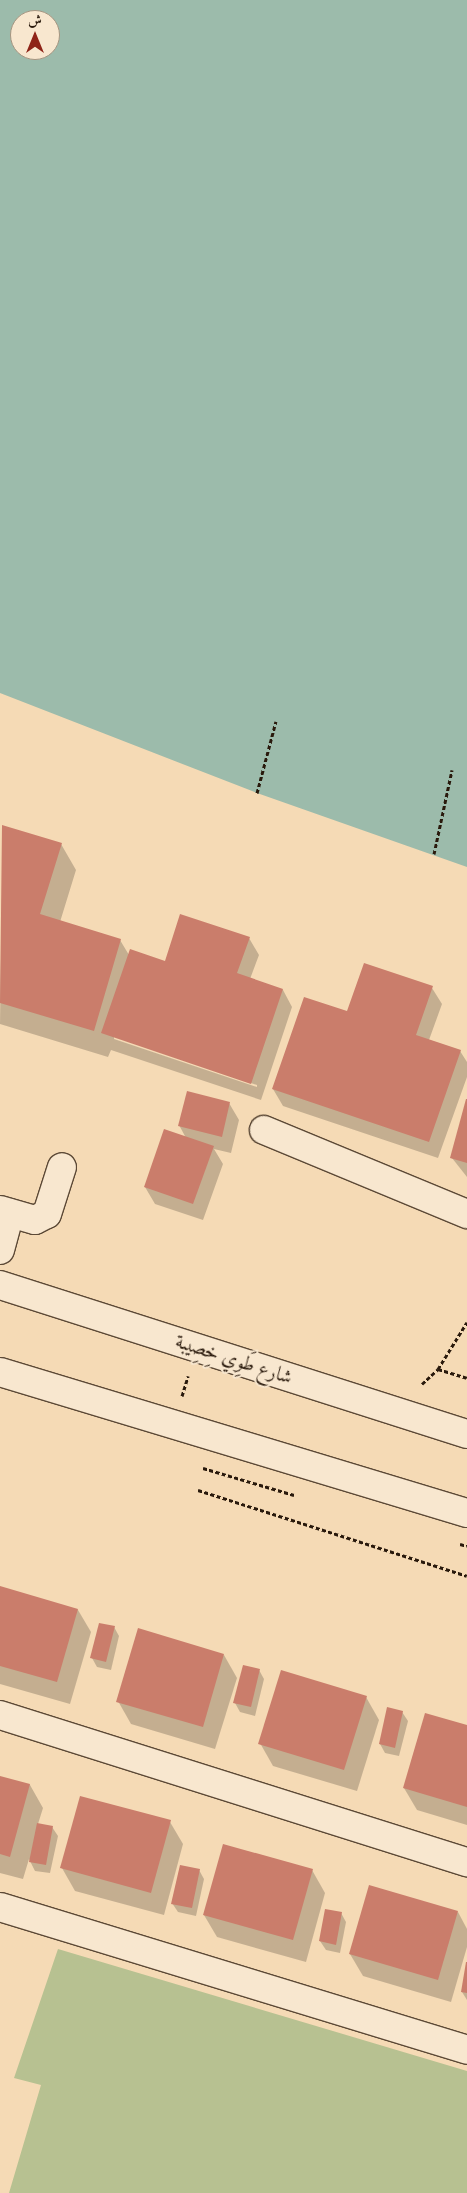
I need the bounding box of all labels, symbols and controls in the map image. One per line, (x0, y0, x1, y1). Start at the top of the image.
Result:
north arrow (10, 10, 60, 60)
text: ش (28, 12, 42, 29)
street label: شارع طَوِي خِصِيبة (172, 1329, 296, 1389)

